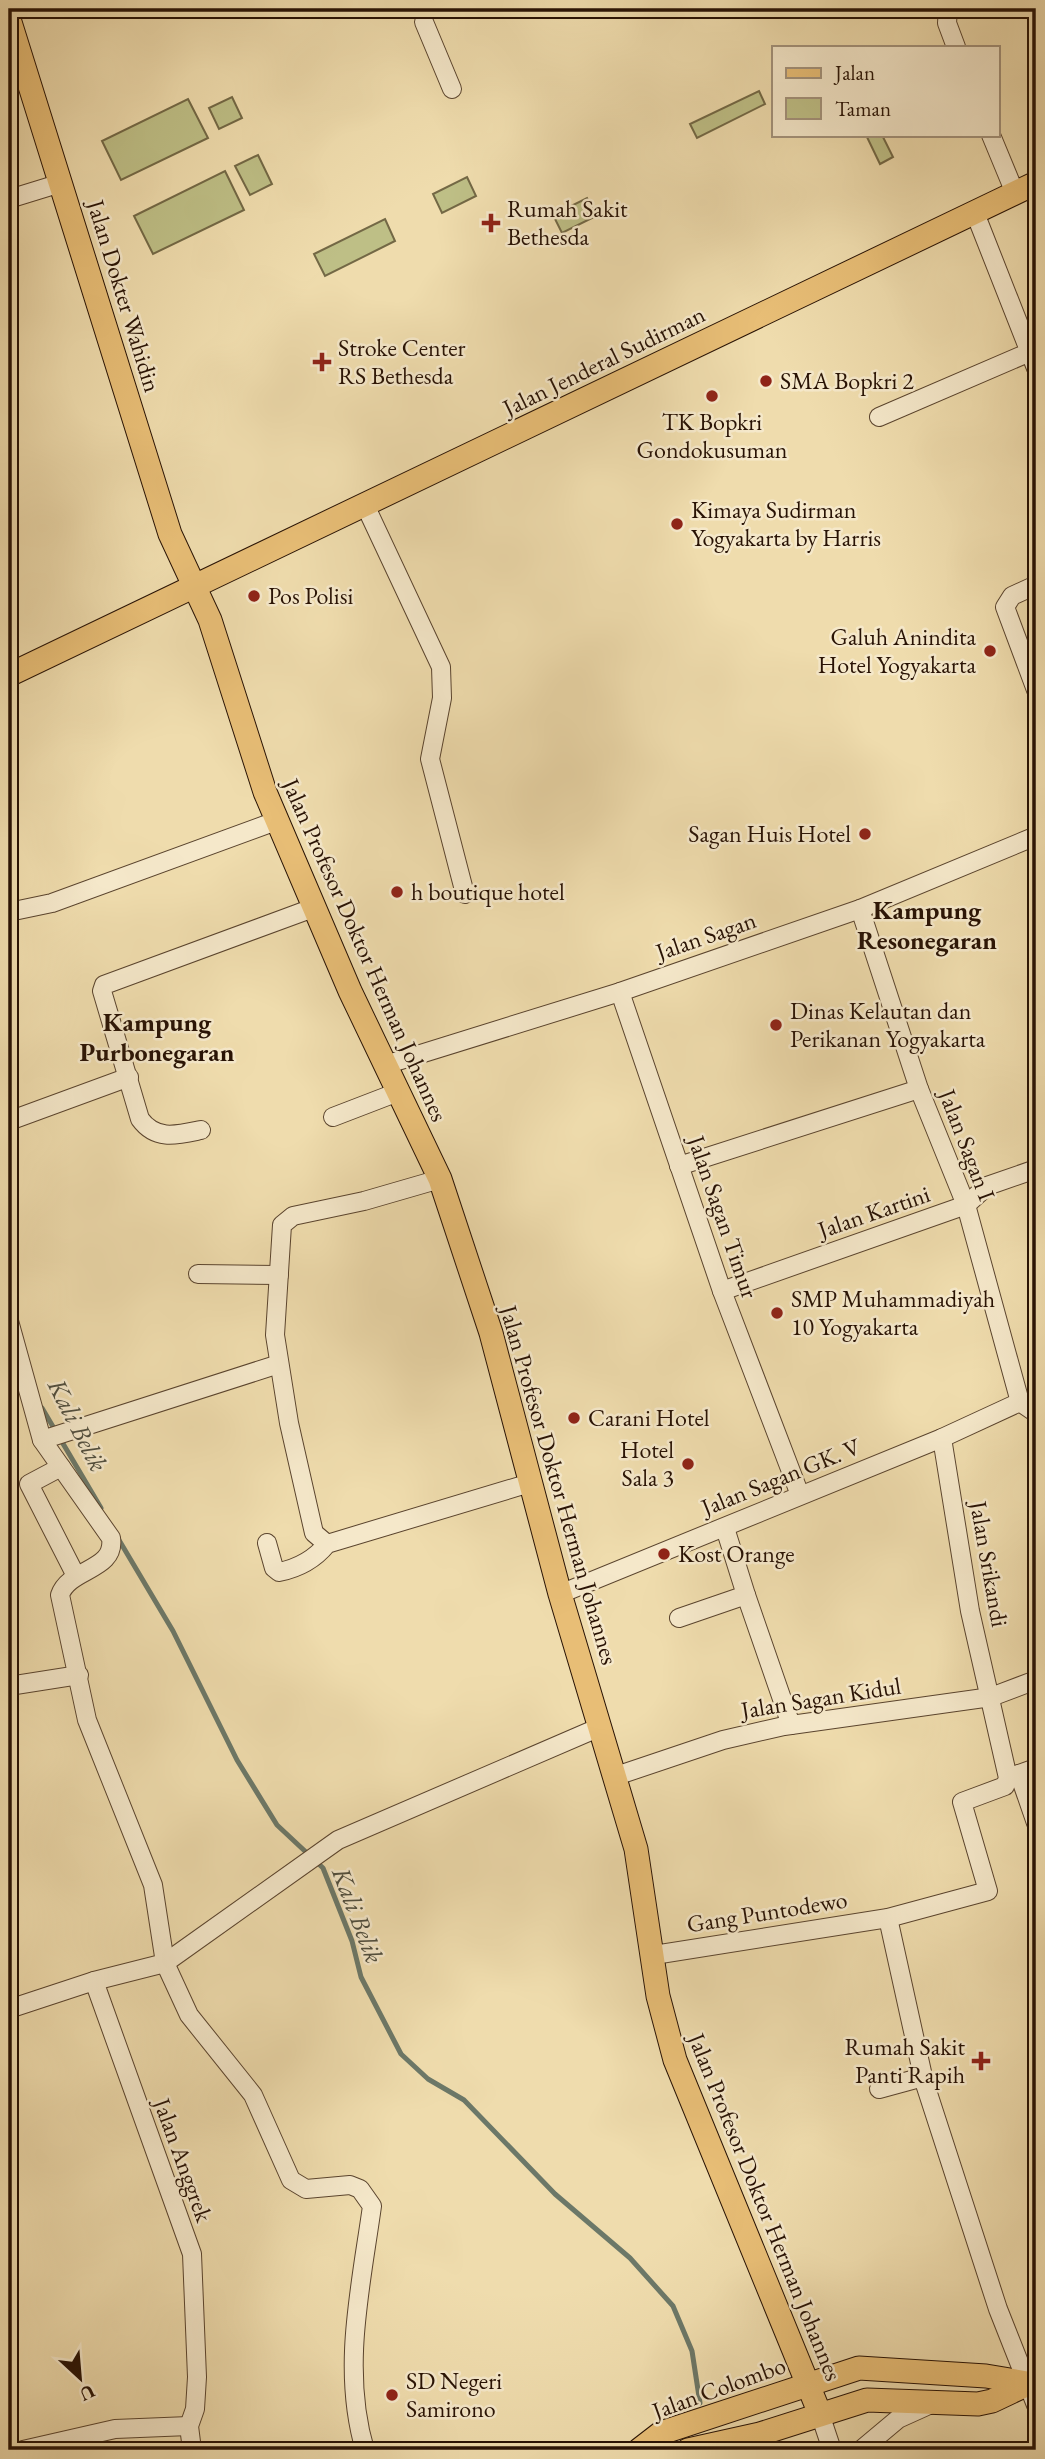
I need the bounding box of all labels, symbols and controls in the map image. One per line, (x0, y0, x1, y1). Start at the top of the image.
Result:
legend (772, 46, 1000, 136)
text: Jalan (833, 59, 875, 86)
text: Taman (835, 95, 891, 122)
place label: Rumah Sakit Bethesda (507, 193, 628, 252)
street label: Jalan Dokter Wahidin (80, 194, 169, 396)
marker: Rumah Sakit Bethesda (481, 213, 501, 233)
street label: Jalan Jenderal Sudirman (496, 298, 710, 424)
place label: Stroke Center RS Bethesda (338, 332, 466, 391)
marker: Stroke Center RS Bethesda (312, 352, 332, 372)
place label: SMA Bopkri 2 (780, 365, 914, 396)
marker: SMA Bopkri 2 (758, 373, 774, 389)
marker: TK Bopkri Gondokusuman (704, 388, 720, 404)
place label: TK Bopkri Gondokusuman (637, 406, 788, 465)
place label: Kimaya Sudirman Yogyakarta by Harris (691, 494, 881, 553)
marker: Kimaya Sudirman Yogyakarta by Harris (669, 516, 685, 532)
place label: Pos Polisi (268, 580, 353, 611)
marker: Pos Polisi (246, 588, 262, 604)
place label: Galuh Anindita Hotel Yogyakarta (818, 621, 976, 680)
marker: Galuh Anindita Hotel Yogyakarta (982, 643, 998, 659)
street label: Jalan Profesor Doktor Herman Johannes (275, 772, 455, 1126)
place label: Sagan Huis Hotel (688, 818, 851, 849)
marker: Sagan Huis Hotel (857, 826, 873, 842)
place label: h boutique hotel (411, 876, 565, 907)
marker: h boutique hotel (389, 884, 405, 900)
district label: Kampung Resonegaran (857, 893, 997, 957)
street label: Jalan Sagan (650, 904, 760, 968)
place label: Dinas Kelautan dan Perikanan Yogyakarta (790, 995, 986, 1054)
district label: Kampung Purbonegaran (80, 1005, 235, 1069)
marker: Dinas Kelautan dan Perikanan Yogyakarta (768, 1017, 784, 1033)
street label: Jalan Sagan I (931, 1083, 1003, 1205)
street label: Jalan Sagan Timur (680, 1129, 766, 1302)
street label: Jalan Kartini (812, 1178, 934, 1246)
place label: SMP Muhammadiyah 10 Yogyakarta (791, 1283, 995, 1342)
street label: Jalan Profesor Doktor Herman Johannes (493, 1300, 626, 1668)
marker: SMP Muhammadiyah 10 Yogyakarta (769, 1305, 785, 1321)
water label: Kali Belik (40, 1372, 116, 1477)
place label: Carani Hotel (588, 1402, 710, 1433)
marker: Carani Hotel (566, 1410, 582, 1426)
street label: Jalan Sagan GK. V (695, 1430, 866, 1523)
place label: Hotel Sala 3 (620, 1434, 674, 1493)
marker: Hotel Sala 3 (680, 1456, 696, 1472)
street label: Jalan Srikandi (963, 1497, 1016, 1629)
place label: Kost Orange (678, 1538, 795, 1569)
marker: Kost Orange (656, 1546, 672, 1562)
street label: Jalan Sagan Kidul (737, 1670, 903, 1726)
water label: Kali Belik (324, 1861, 392, 1968)
street label: Gang Puntodewo (684, 1883, 850, 1940)
street label: Jalan Profesor Doktor Herman Johannes (681, 2027, 850, 2385)
place label: Rumah Sakit Panti Rapih (844, 2031, 965, 2090)
marker: Rumah Sakit Panti Rapih (971, 2051, 991, 2071)
street label: Jalan Anggrek (146, 2092, 220, 2227)
north arrow (46, 2344, 116, 2414)
street label: Jalan Colombo (646, 2349, 790, 2427)
place label: SD Negeri Samirono (406, 2365, 502, 2424)
text: U (75, 2378, 99, 2407)
marker: SD Negeri Samirono (384, 2387, 400, 2403)

